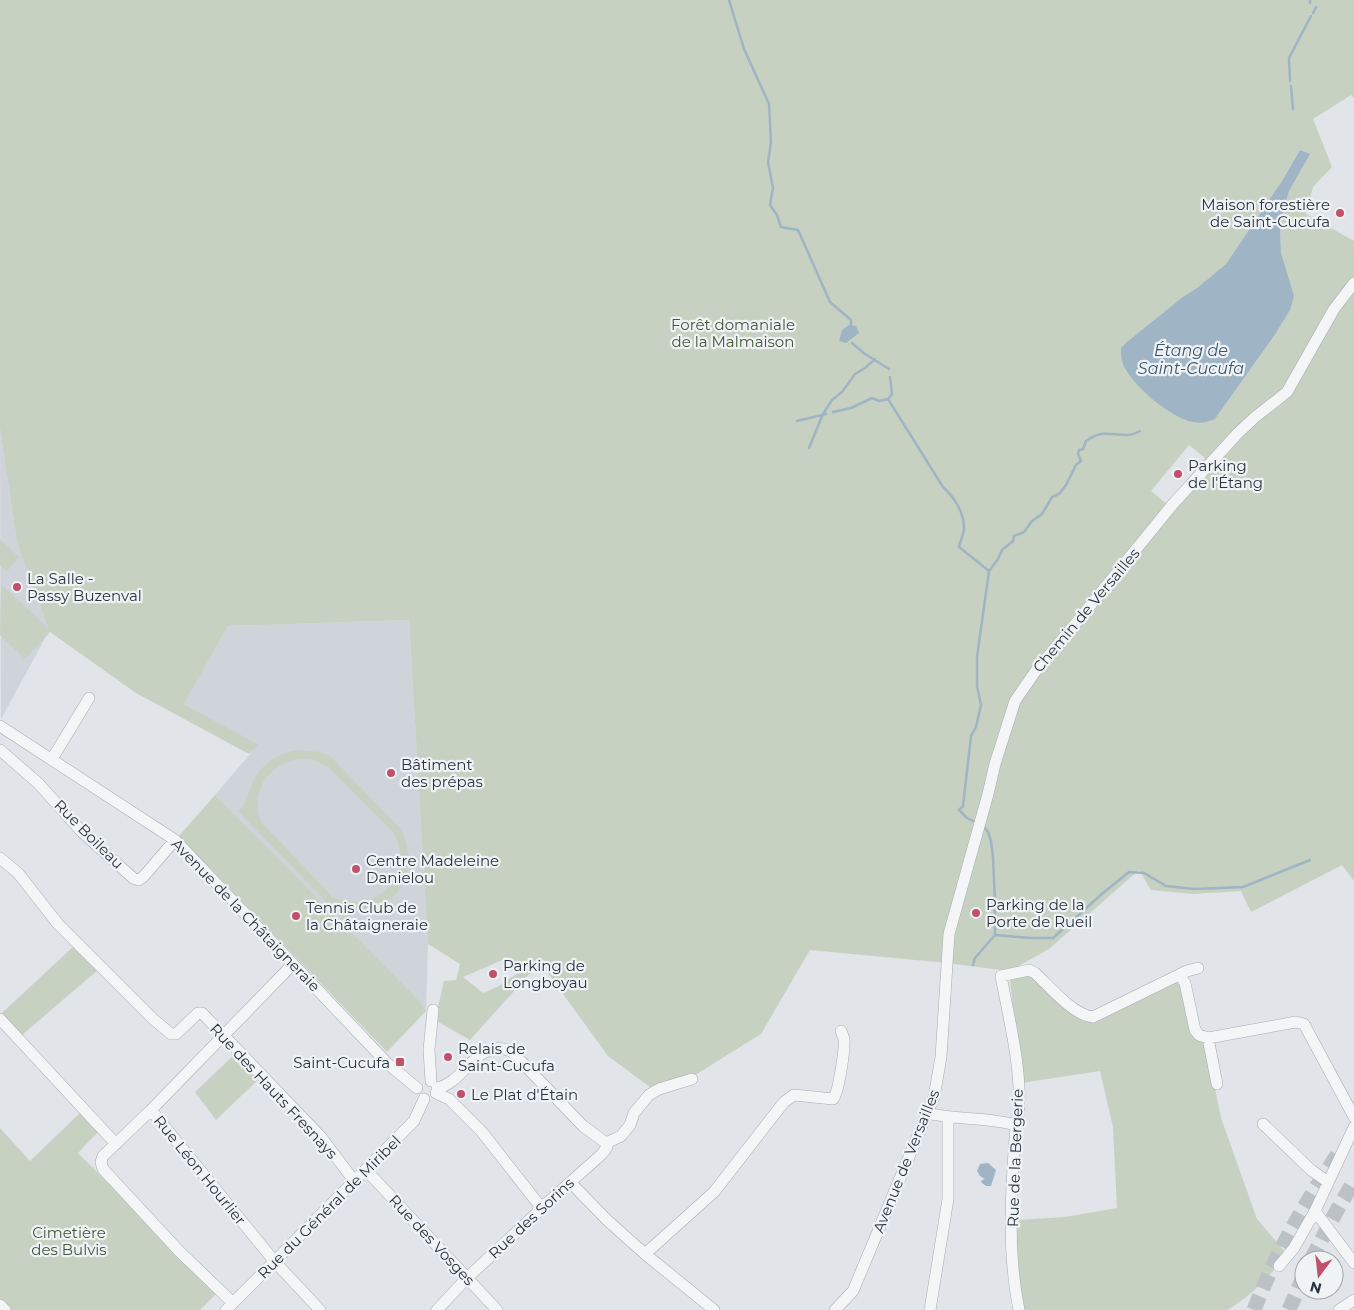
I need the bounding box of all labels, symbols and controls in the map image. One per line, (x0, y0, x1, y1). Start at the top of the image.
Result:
place label: Maison forestière de Saint-Cucufa (1201, 195, 1330, 231)
marker: Maison forestière de Saint-Cucufa (1334, 207, 1346, 219)
park label: Forêt domaniale de la Malmaison (671, 315, 795, 351)
water label: Étang de Saint-Cucufa (1138, 341, 1244, 378)
place label: Parking de l'Étang (1188, 456, 1263, 492)
marker: Parking de l'Étang (1172, 468, 1184, 480)
street label: Chemin de Versailles (1028, 544, 1144, 676)
place label: La Salle - Passy Buzenval (27, 569, 142, 605)
marker: La Salle - Passy Buzenval (11, 581, 23, 593)
place label: Bâtiment des prépas (401, 755, 483, 791)
marker: Bâtiment des prépas (385, 767, 397, 779)
street label: Rue Boileau (50, 795, 128, 873)
street label: Avenue de la Châtaigneraie (168, 834, 324, 996)
place label: Centre Madeleine Danielou (366, 851, 499, 887)
marker: Centre Madeleine Danielou (350, 863, 362, 875)
place label: Parking de la Porte de Rueil (986, 895, 1092, 931)
place label: Tennis Club de la Châtaigneraie (306, 898, 428, 934)
marker: Parking de la Porte de Rueil (970, 907, 982, 919)
marker: Tennis Club de la Châtaigneraie (290, 910, 302, 922)
place label: Parking de Longboyau (503, 956, 588, 992)
marker: Parking de Longboyau (487, 968, 499, 980)
street label: Rue des Hauts Fresnays (206, 1019, 342, 1163)
place label: Relais de Saint-Cucufa (458, 1039, 555, 1075)
marker: Relais de Saint-Cucufa (442, 1051, 454, 1063)
place label: Saint-Cucufa (293, 1053, 390, 1072)
marker: Saint-Cucufa (394, 1056, 406, 1068)
place label: Le Plat d'Étain (471, 1085, 578, 1104)
street label: Avenue de Versailles (869, 1086, 943, 1236)
marker: Le Plat d'Étain (455, 1088, 467, 1100)
street label: Rue de la Bergerie (1003, 1088, 1027, 1228)
street label: Rue Léon Hourlier (150, 1111, 250, 1229)
street label: Rue du Général de Miribel (253, 1131, 405, 1283)
street label: Rue des Sorins (484, 1173, 578, 1263)
street label: Rue des Vosges (385, 1191, 479, 1289)
park label: Cimetière des Bulvis (31, 1223, 107, 1259)
north arrow (1294, 1250, 1344, 1300)
text: N (1308, 1277, 1323, 1298)

